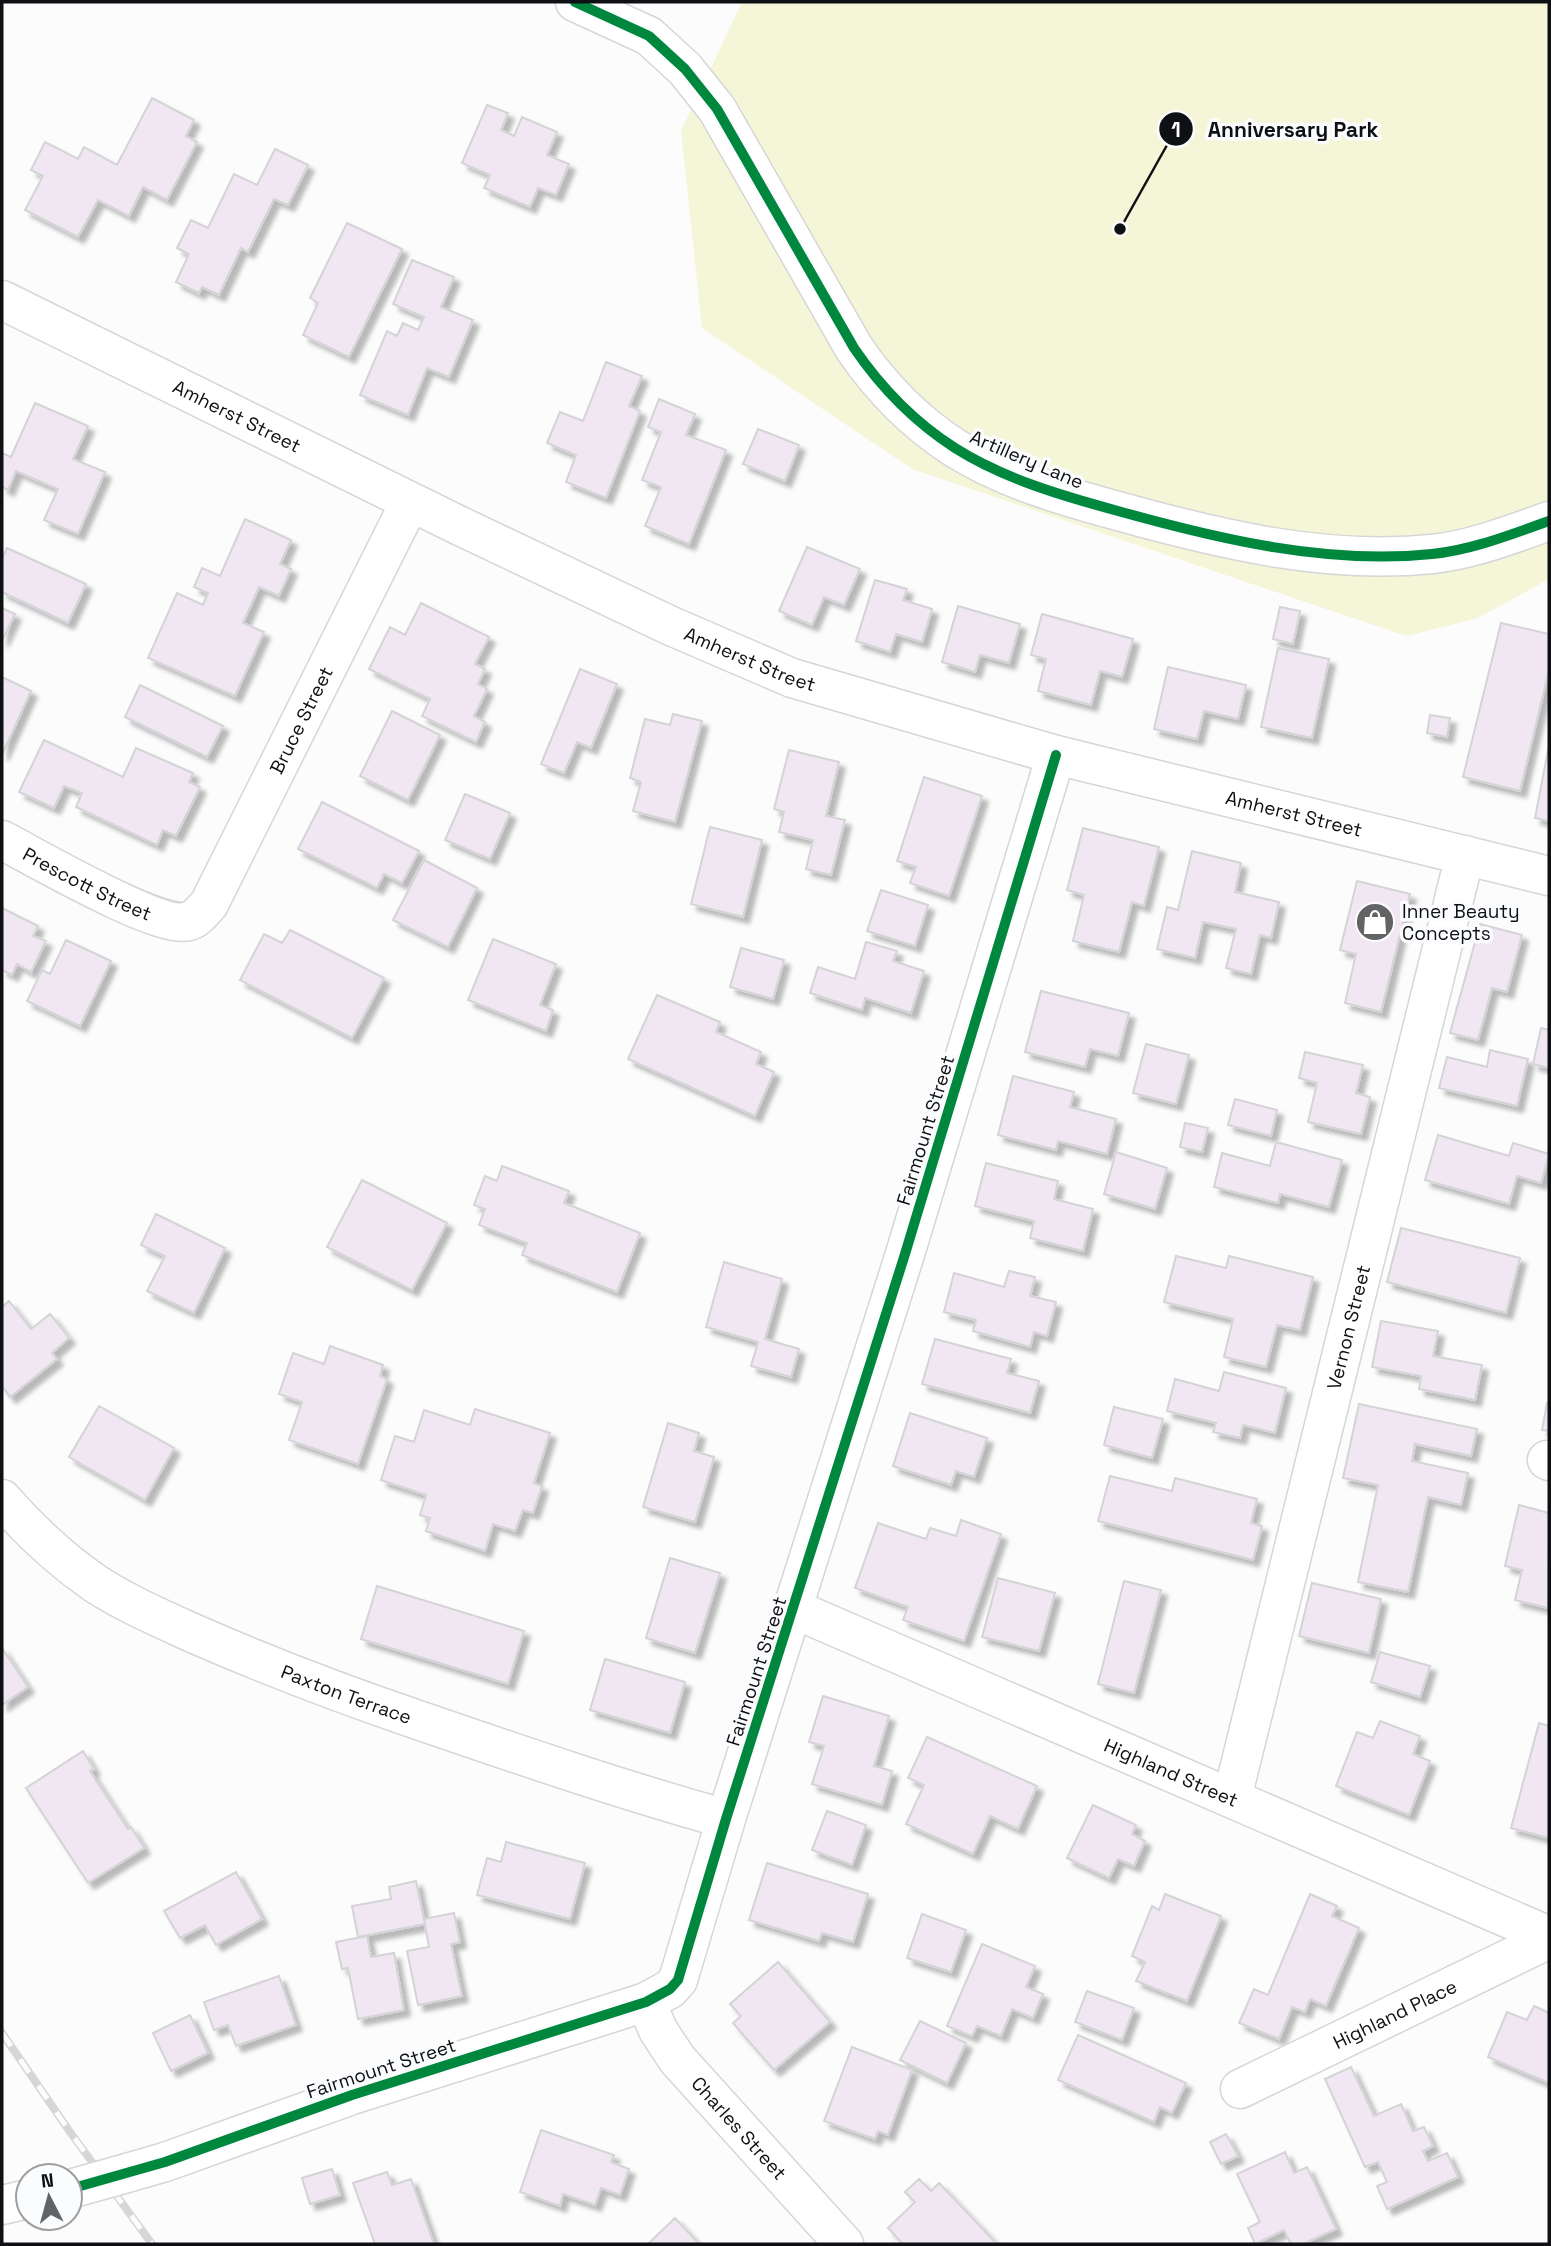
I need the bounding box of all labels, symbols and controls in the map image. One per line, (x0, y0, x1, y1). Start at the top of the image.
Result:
callout: Anniversary Park (1158, 108, 1392, 150)
text: 1 (1171, 116, 1181, 143)
text: Anniversary Park (1208, 116, 1378, 143)
street label: Amherst Street (169, 374, 305, 459)
street label: Artillery Lane (966, 424, 1087, 495)
street label: Amherst Street (680, 621, 818, 697)
street label: Bruce Street (264, 662, 339, 778)
street label: Amherst Street (1223, 785, 1365, 843)
street label: Prescott Street (18, 842, 155, 926)
place label: Inner Beauty Concepts (1402, 899, 1520, 946)
shop icon: Inner Beauty Concepts (1354, 901, 1396, 943)
street label: Fairmount Street (891, 1052, 960, 1208)
street label: Vernon Street (1321, 1262, 1376, 1392)
street label: Fairmount Street (721, 1593, 792, 1749)
street label: Paxton Terrace (277, 1659, 415, 1730)
street label: Highland Street (1100, 1733, 1242, 1813)
street label: Highland Place (1329, 1974, 1461, 2055)
street label: Fairmount Street (303, 2033, 459, 2104)
street label: Charles Street (686, 2071, 792, 2185)
north arrow (14, 2162, 84, 2232)
text: N (40, 2167, 55, 2194)

